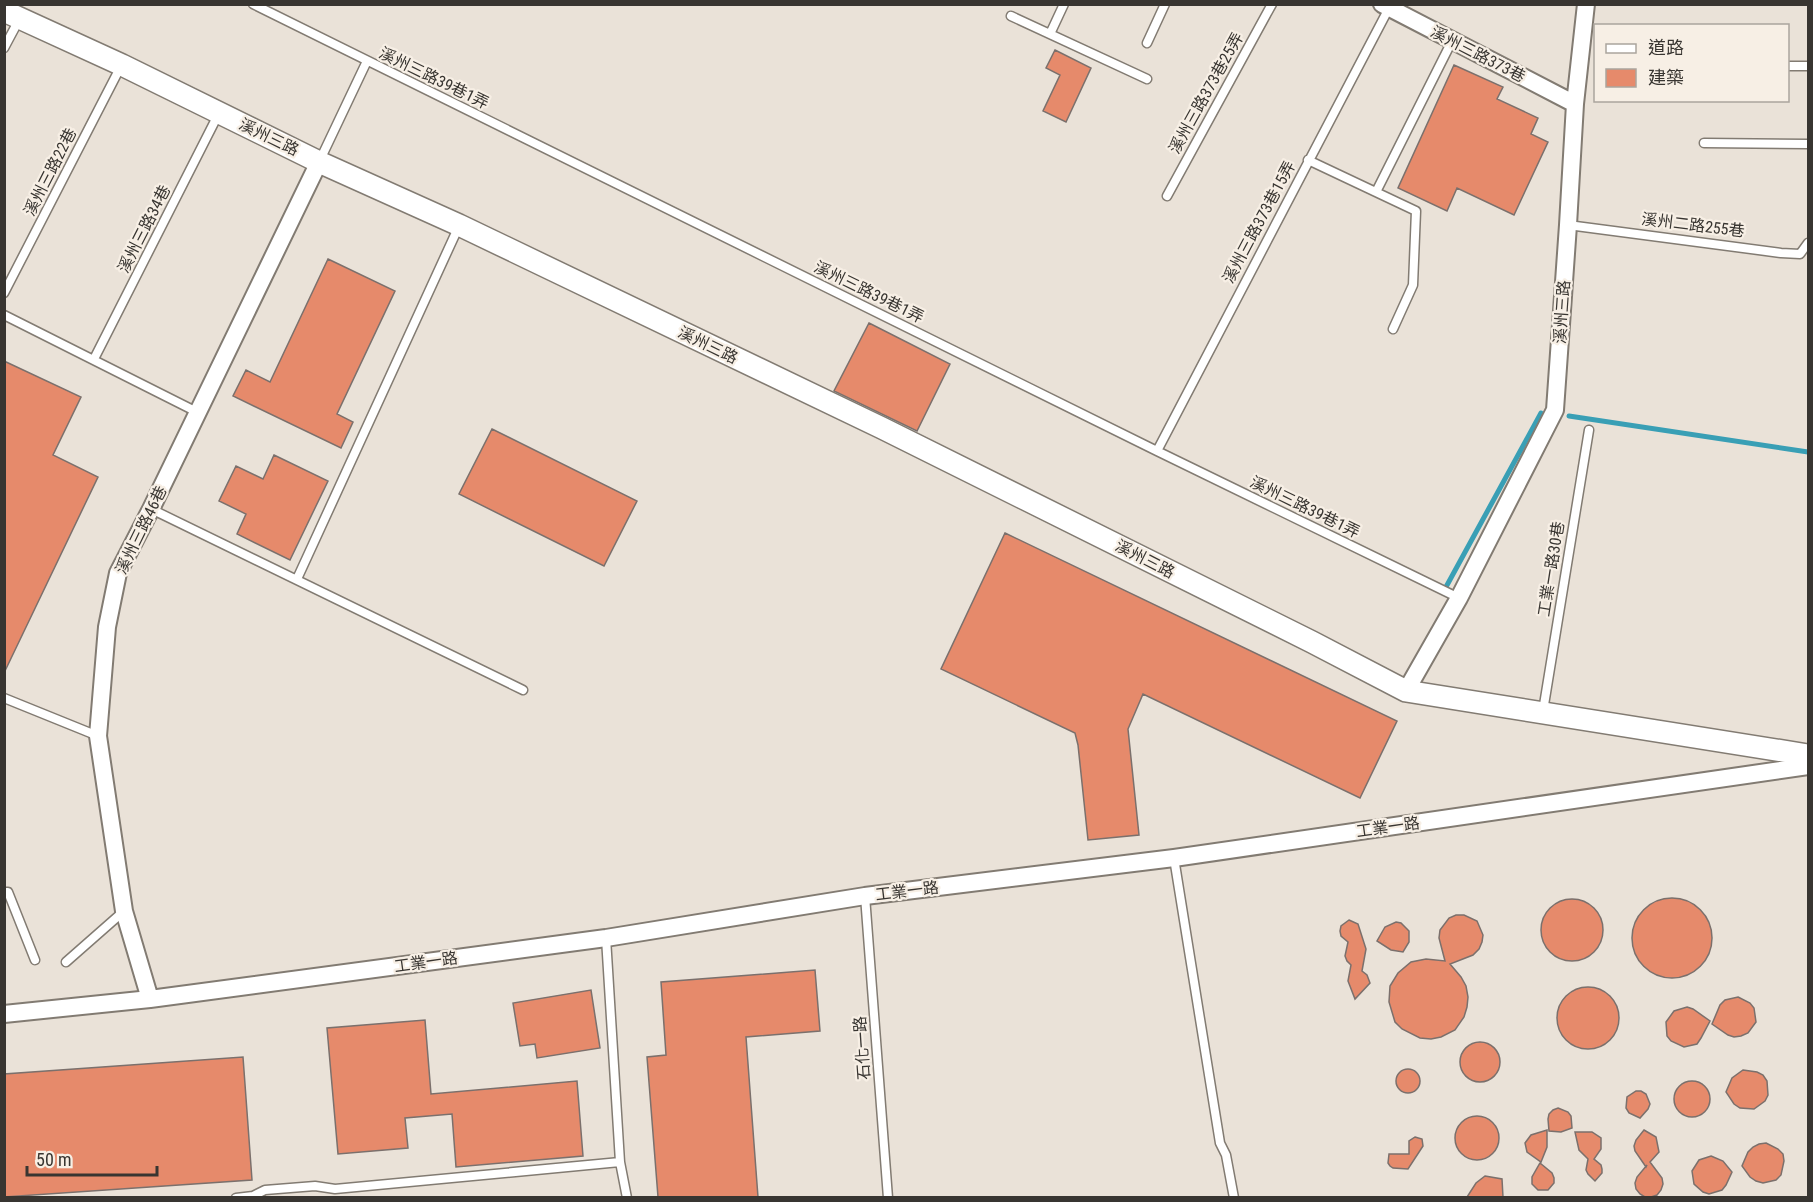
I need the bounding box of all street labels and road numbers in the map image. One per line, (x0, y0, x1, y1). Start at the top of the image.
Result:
street label: 溪州三路373巷 (1427, 22, 1529, 86)
street label: 溪州三路373巷25弄 (1165, 29, 1247, 157)
street label: 溪州三路39巷1弄 (376, 43, 492, 113)
street label: 溪州三路 (236, 114, 302, 160)
street label: 溪州三路22巷 (20, 125, 80, 219)
street label: 溪州三路373巷15弄 (1219, 158, 1299, 286)
street label: 溪州三路34巷 (114, 182, 174, 276)
street label: 溪州二路255巷 (1640, 209, 1746, 241)
street label: 溪州三路39巷1弄 (811, 257, 927, 327)
street label: 溪州三路 (1550, 279, 1574, 345)
street label: 溪州三路 (675, 322, 741, 368)
street label: 溪州三路39巷1弄 (1247, 472, 1363, 542)
street label: 溪州三路46巷 (111, 483, 171, 577)
street label: 工業一路30巷 (1534, 520, 1568, 618)
street label: 溪州三路 (1112, 536, 1178, 582)
street label: 工業一路 (1355, 813, 1421, 841)
street label: 工業一路 (874, 878, 940, 904)
street label: 工業一路 (393, 948, 459, 976)
street label: 石化一路 (850, 1015, 874, 1081)

